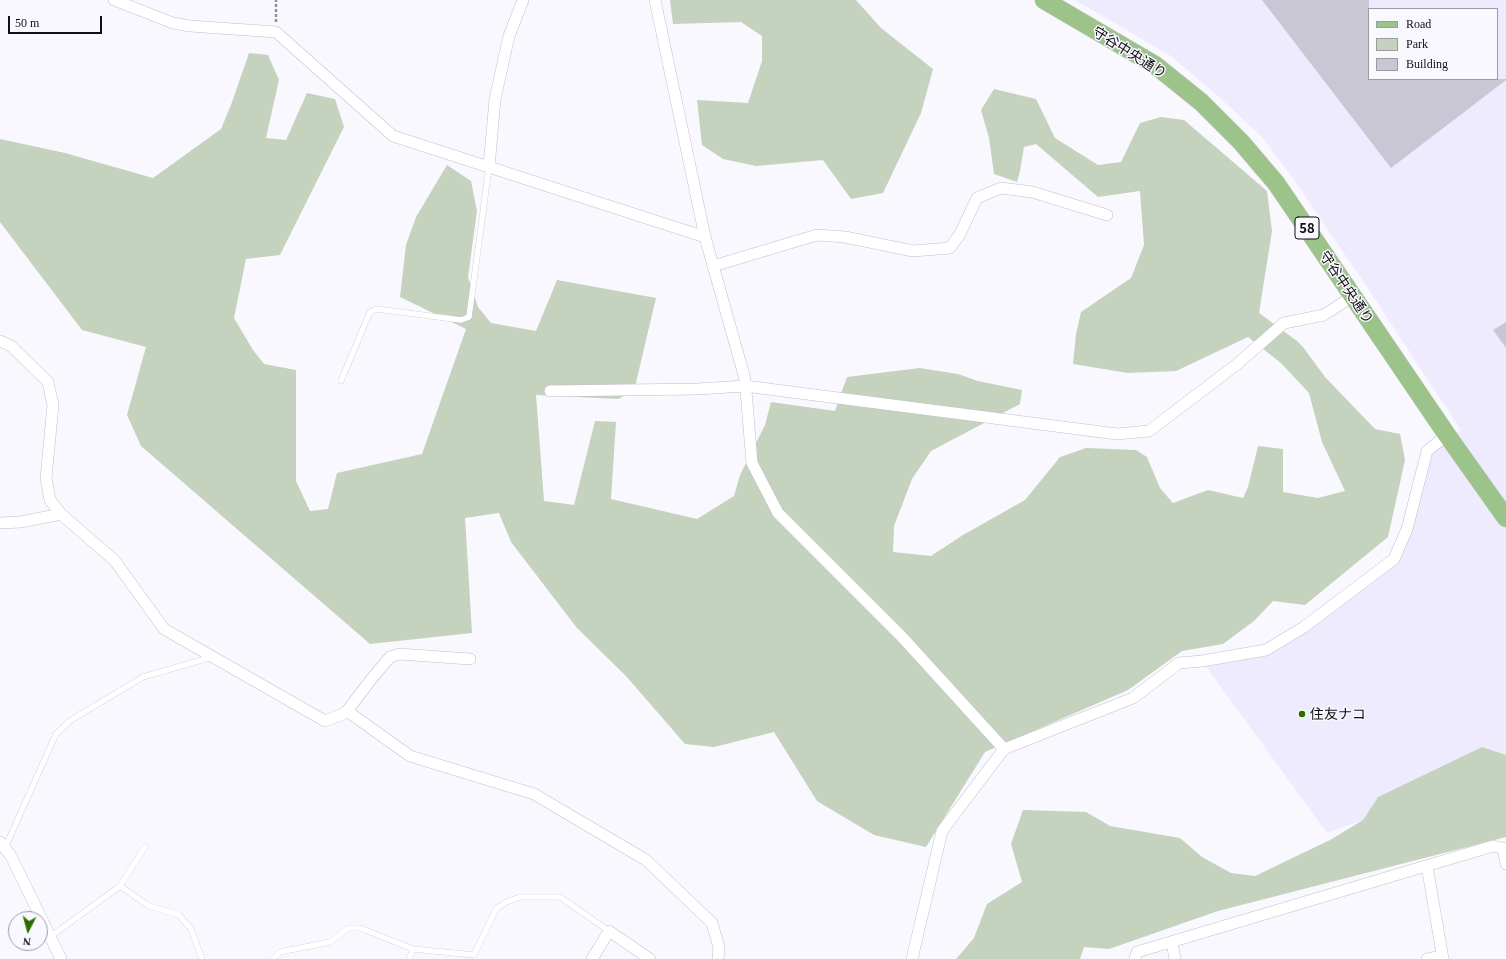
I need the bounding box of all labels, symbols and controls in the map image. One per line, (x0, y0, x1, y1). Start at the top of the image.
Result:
scale bar (10, 8, 104, 34)
legend (1368, 8, 1498, 80)
text: 50 m (15, 16, 39, 30)
text: Road (1406, 17, 1431, 31)
street label: 守谷中央通り (1090, 23, 1170, 81)
text: Park (1406, 37, 1428, 51)
text: Building (1406, 57, 1448, 71)
road number: 58 (1295, 217, 1319, 239)
street label: 守谷中央通り (1317, 247, 1377, 327)
place label: 住友ナコ (1310, 706, 1366, 722)
marker: 住友ナコ (1297, 709, 1307, 719)
north arrow (8, 911, 48, 951)
text: N (22, 936, 31, 948)

